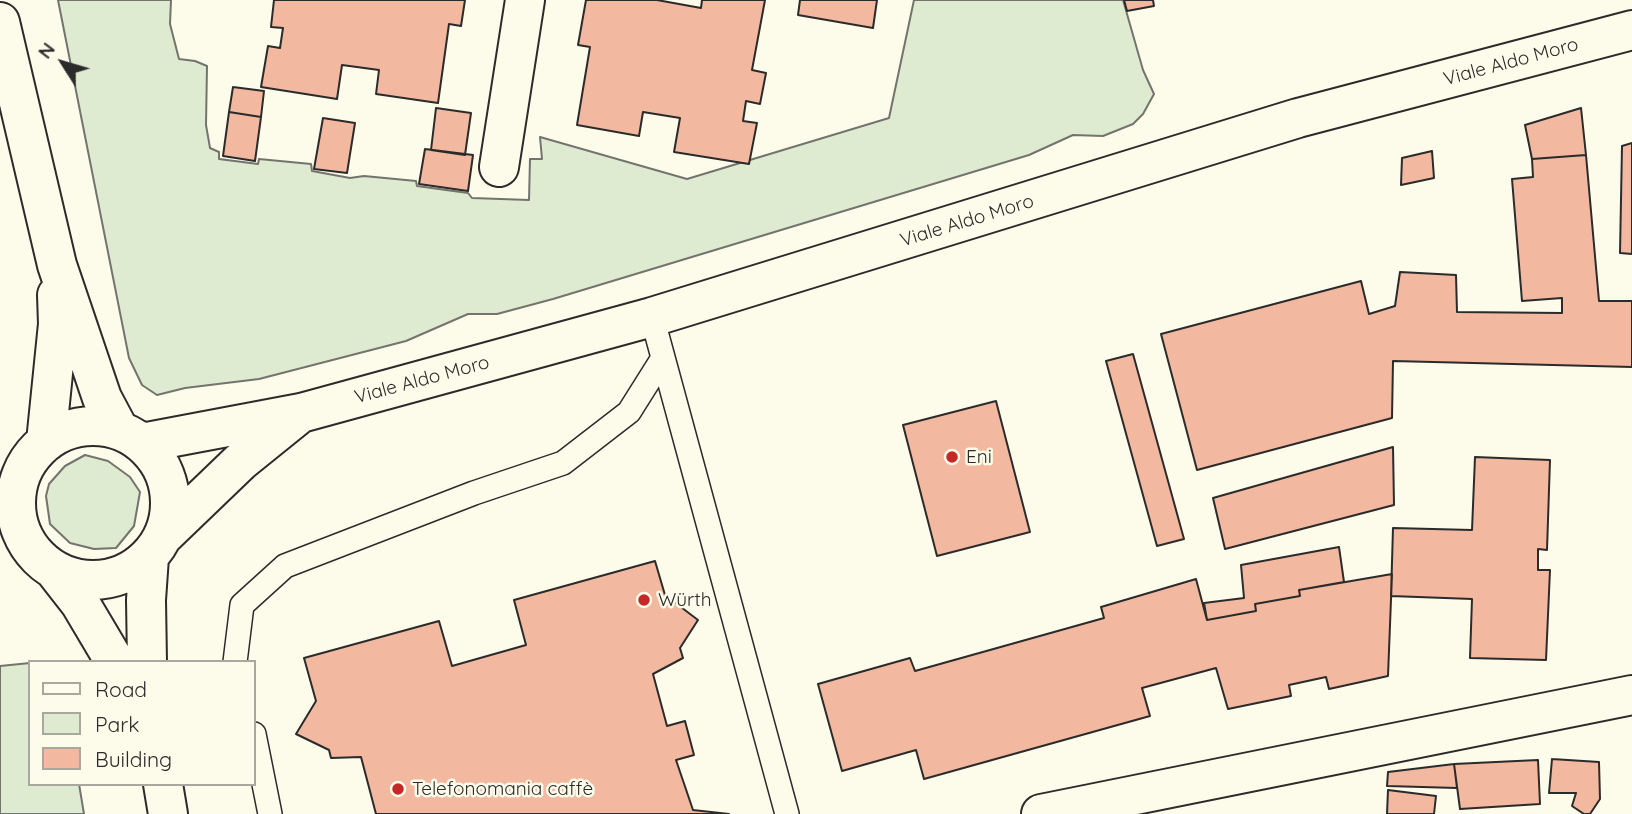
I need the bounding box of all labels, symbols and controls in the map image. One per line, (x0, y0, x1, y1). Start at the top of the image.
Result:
north arrow (28, 28, 98, 98)
street label: Viale Aldo Moro (1441, 33, 1581, 91)
text: N (32, 38, 60, 63)
street label: Viale Aldo Moro (897, 190, 1037, 252)
street label: Viale Aldo Moro (352, 351, 492, 409)
place label: Eni (966, 446, 992, 468)
marker: Eni (944, 449, 960, 465)
place label: Würth (658, 589, 712, 611)
marker: Würth (636, 592, 652, 608)
legend (28, 660, 256, 786)
text: Road (95, 676, 147, 702)
text: Park (95, 711, 139, 737)
text: Building (95, 746, 172, 772)
place label: Telefonomania caffè (412, 778, 593, 800)
marker: Telefonomania caffè (390, 781, 406, 797)

